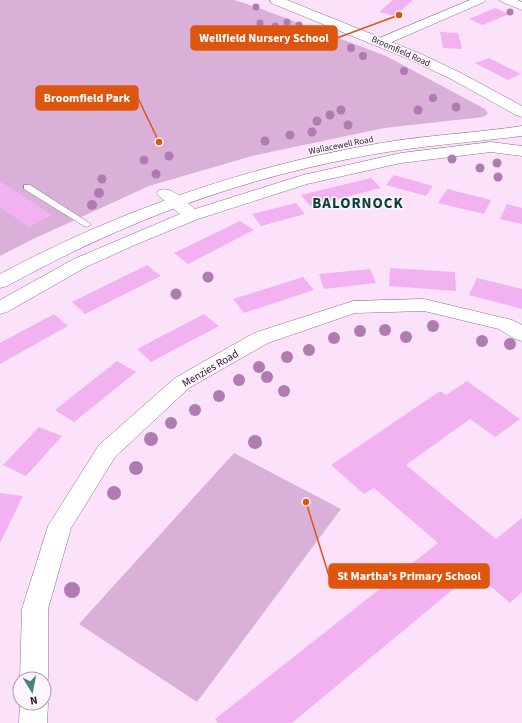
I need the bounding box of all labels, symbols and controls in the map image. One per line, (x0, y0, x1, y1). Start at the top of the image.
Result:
callout: Wellfield Nursery School (191, 26, 337, 50)
text: Wellfield Nursery School (199, 30, 329, 47)
street label: Broomfield Road (369, 33, 432, 70)
callout: Broomfield Park (36, 86, 138, 110)
text: Broomfield Park (44, 90, 131, 107)
street label: Wallacewell Road (308, 133, 375, 158)
district label: BALORNOCK (312, 193, 404, 214)
street label: Menzies Road (179, 346, 241, 391)
callout: St Martha's Primary School (329, 564, 489, 588)
text: St Martha's Primary School (337, 568, 481, 585)
north arrow (12, 671, 52, 711)
text: N (29, 692, 39, 708)

